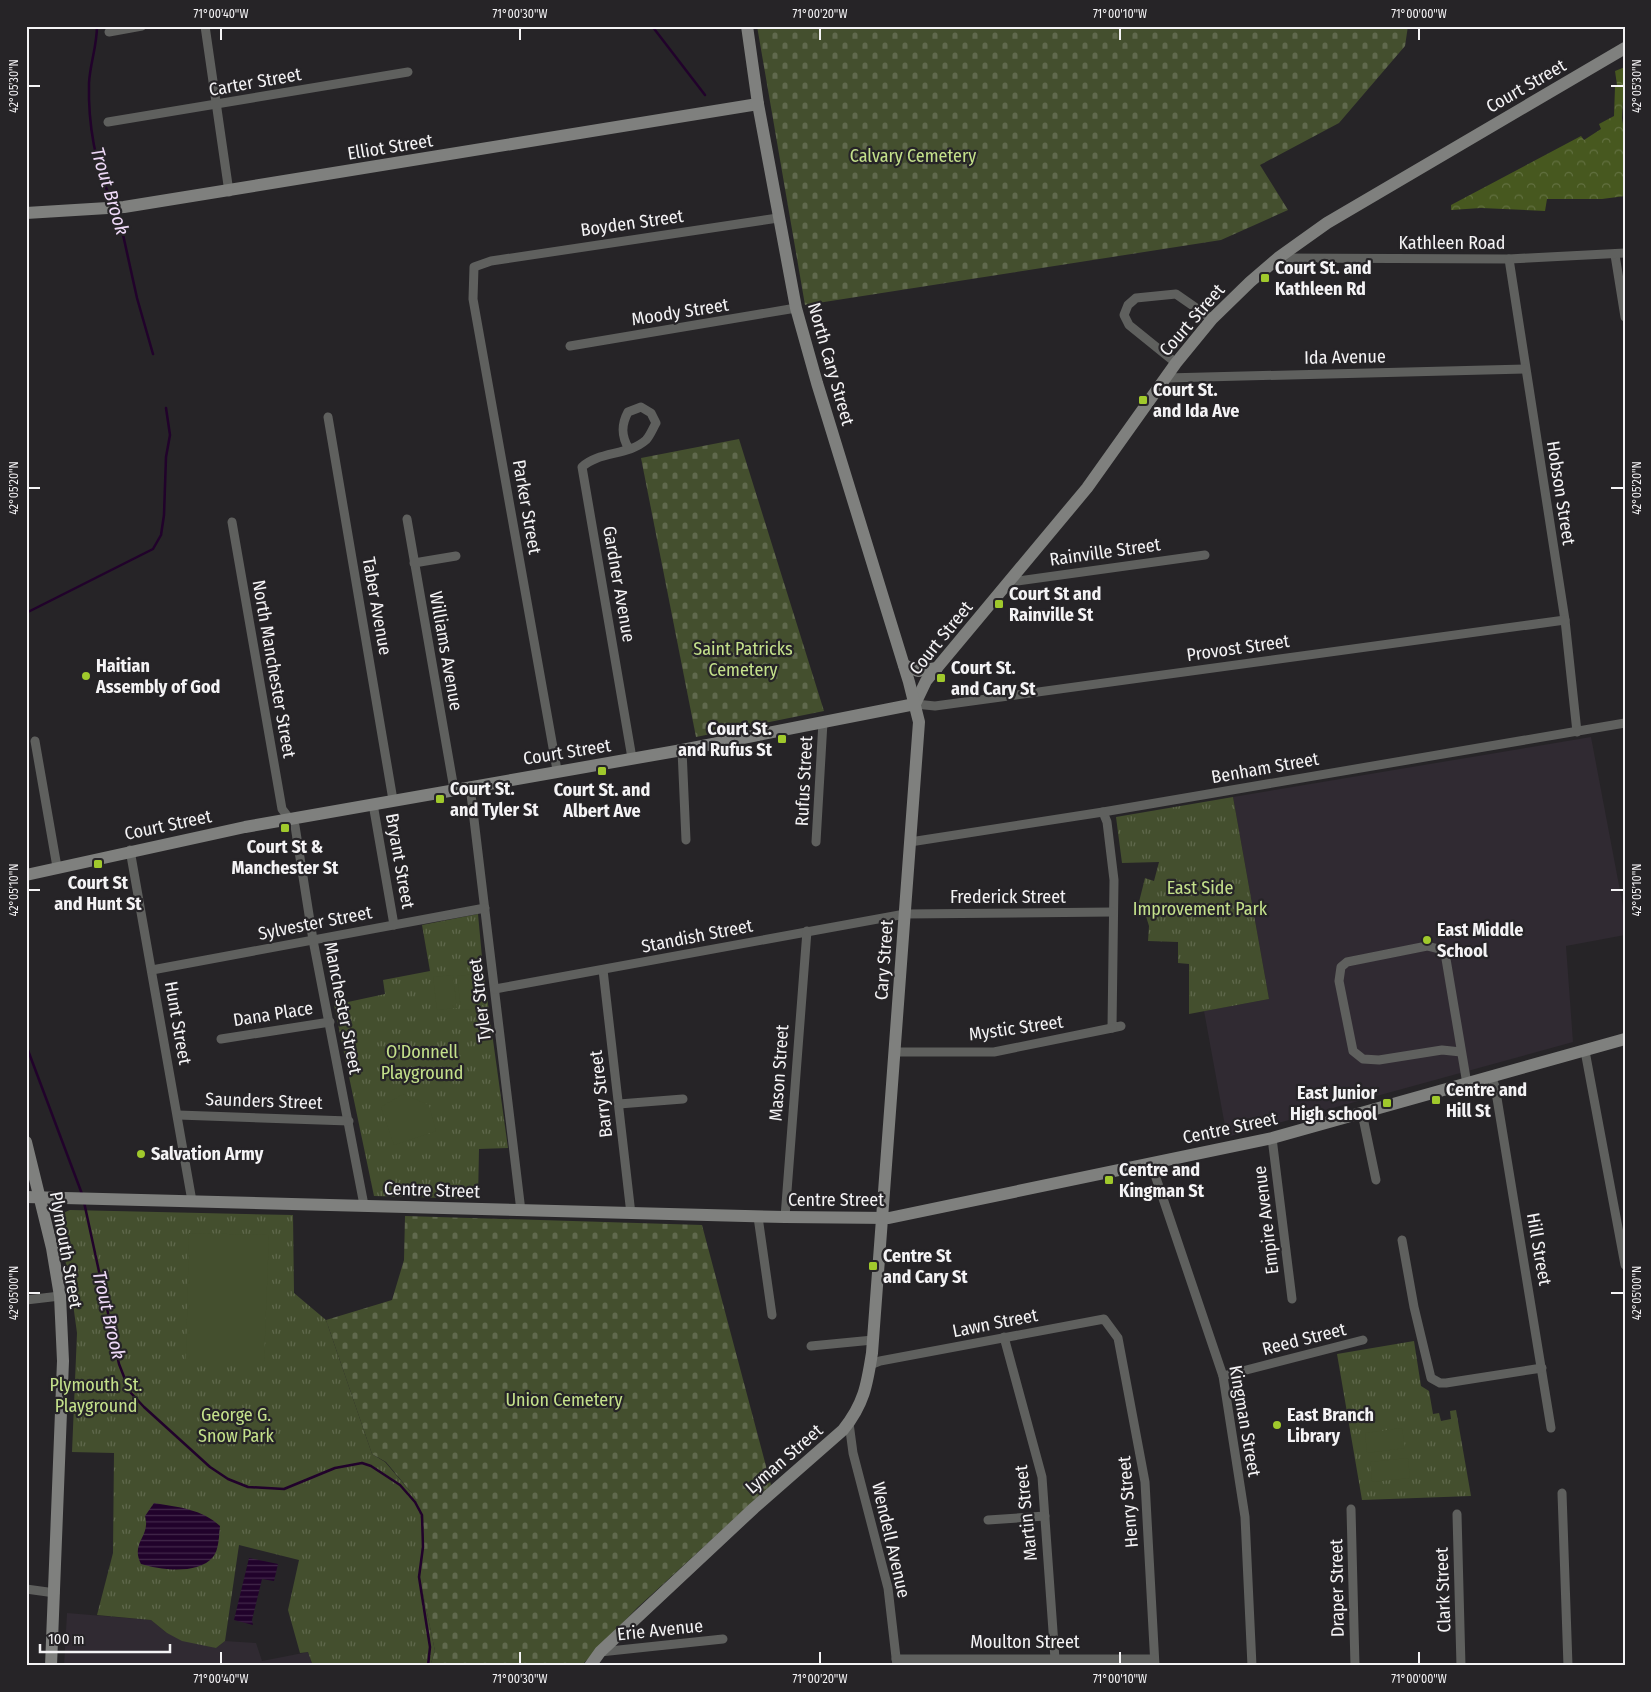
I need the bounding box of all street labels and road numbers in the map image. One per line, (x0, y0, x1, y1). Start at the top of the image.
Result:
street label: Court Street (1482, 54, 1570, 118)
street label: Carter Street (207, 63, 303, 101)
street label: Elliot Street (346, 129, 434, 165)
street label: Boyden Street (579, 205, 685, 241)
street label: Kathleen Road (1398, 232, 1506, 254)
street label: Court Street (1155, 279, 1229, 361)
street label: Moody Street (630, 293, 730, 331)
street label: North Cary Street (803, 300, 859, 428)
street label: Ida Avenue (1304, 345, 1386, 369)
street label: Hobson Street (1542, 439, 1580, 547)
street label: Parker Street (508, 458, 546, 556)
street label: Gardner Avenue (598, 524, 640, 644)
street label: Rainville Street (1048, 533, 1162, 571)
street label: Taber Avenue (358, 555, 396, 657)
street label: North Manchester Street (248, 578, 301, 760)
street label: Williams Avenue (425, 590, 467, 712)
street label: Court Street (905, 597, 977, 679)
street label: Provost Street (1185, 630, 1291, 666)
street label: Court Street (522, 734, 612, 770)
street label: Rufus Street (791, 735, 817, 827)
street label: Benham Street (1209, 748, 1321, 788)
street label: Court Street (123, 805, 214, 845)
street label: Bryant Street (381, 812, 419, 911)
street label: Frederick Street (950, 886, 1066, 908)
street label: Sylvester Street (256, 901, 374, 945)
street label: Standish Street (640, 914, 755, 958)
street label: Cary Street (870, 919, 898, 1001)
street label: Manchester Street (319, 940, 367, 1076)
street label: Tyler Street (464, 957, 496, 1043)
street label: Hunt Street (160, 980, 196, 1066)
street label: Dana Place (231, 997, 315, 1031)
street label: Mystic Street (967, 1010, 1065, 1046)
street label: Mason Street (765, 1024, 793, 1122)
street label: Barry Street (585, 1049, 617, 1139)
street label: Saunders Street (205, 1088, 323, 1114)
street label: Centre Street (1181, 1107, 1279, 1149)
street label: Empire Avenue (1248, 1164, 1284, 1276)
street label: Centre Street (384, 1177, 481, 1203)
street label: Centre Street (788, 1189, 884, 1211)
street label: Plymouth Street (45, 1190, 87, 1310)
street label: Hill Street (1522, 1211, 1556, 1287)
street label: Lawn Street (951, 1304, 1040, 1342)
street label: Reed Street (1260, 1318, 1348, 1360)
street label: Kingman Street (1224, 1364, 1266, 1478)
street label: Lyman Street (741, 1419, 827, 1499)
street label: Henry Street (1113, 1455, 1143, 1549)
street label: Martin Street (1010, 1464, 1042, 1562)
street label: Wendell Avenue (867, 1480, 915, 1600)
street label: Draper Street (1325, 1539, 1349, 1637)
street label: Clark Street (1431, 1547, 1455, 1633)
street label: Erie Avenue (616, 1615, 704, 1645)
street label: Moulton Street (970, 1631, 1080, 1653)

